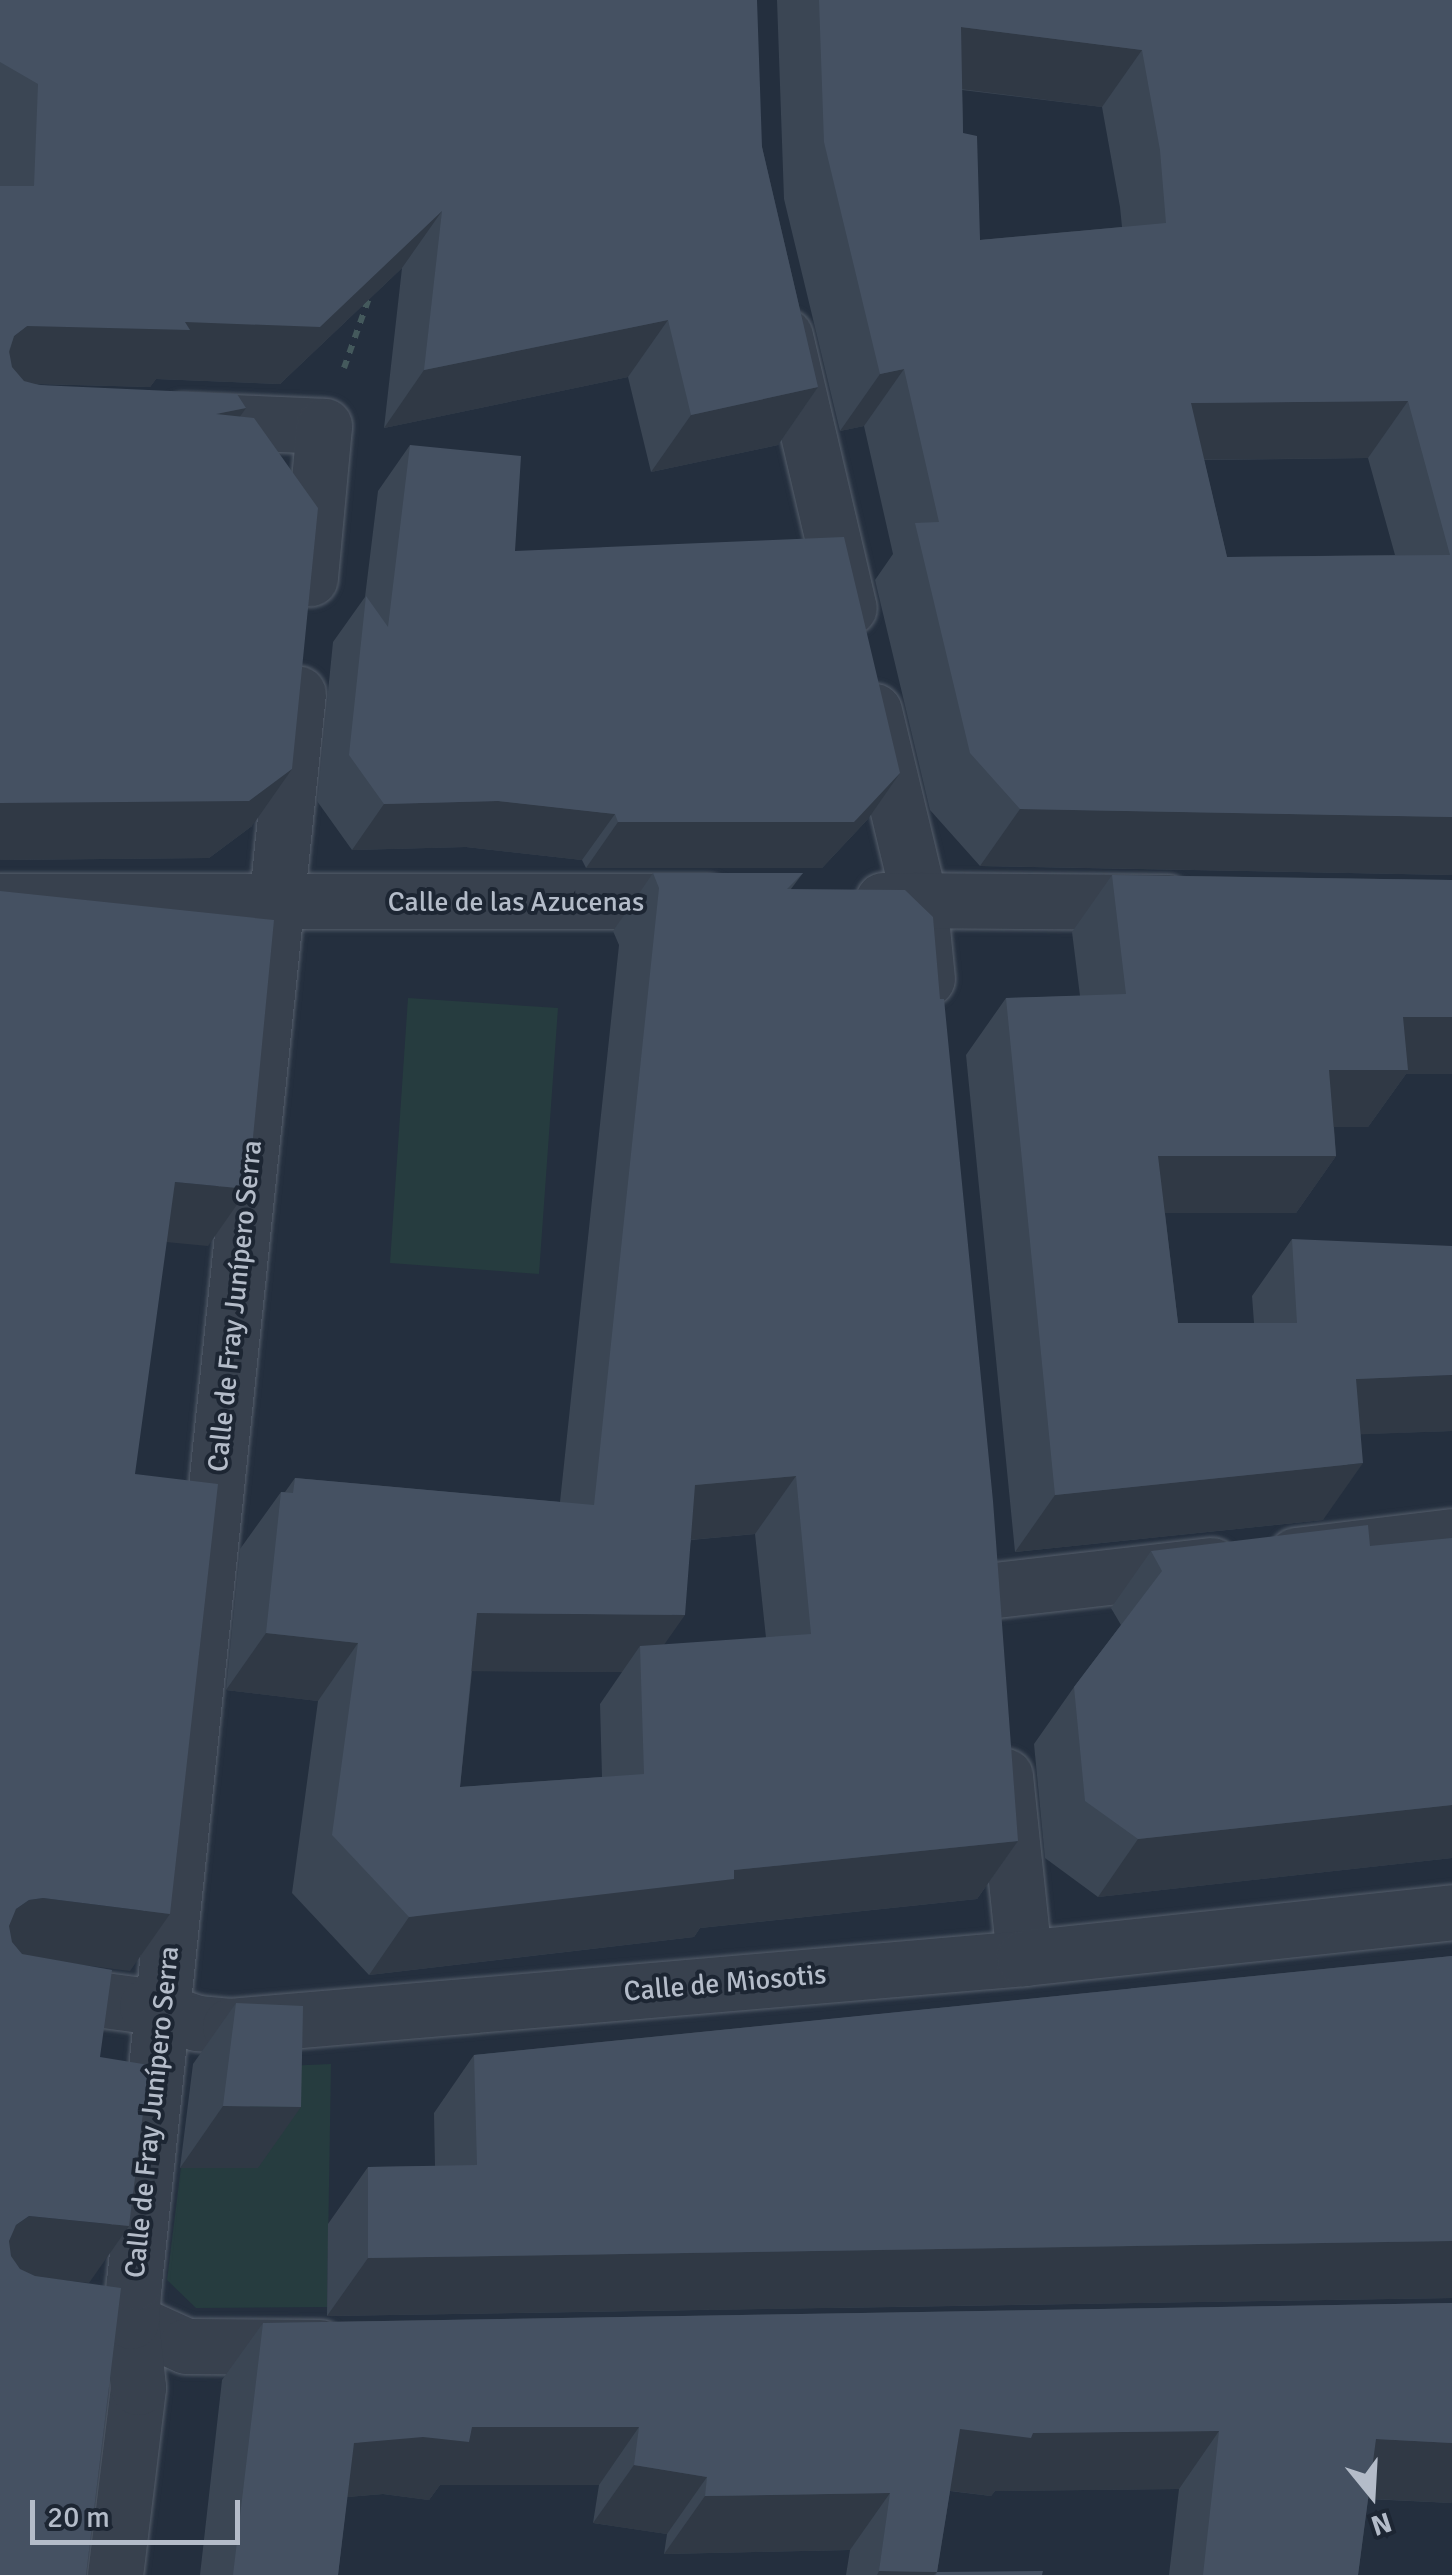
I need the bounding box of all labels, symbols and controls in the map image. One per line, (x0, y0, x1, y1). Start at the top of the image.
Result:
street label: Calle de las Azucenas (388, 885, 644, 919)
street label: Calle de Fray Junípero Serra (201, 1138, 269, 1474)
street label: Calle de Fray Junípero Serra (118, 1944, 186, 2280)
street label: Calle de Miosotis (622, 1957, 828, 2009)
north arrow (1322, 2445, 1422, 2545)
scale bar (35, 2480, 245, 2542)
text: 20 m (47, 2499, 110, 2536)
text: N (1367, 2504, 1396, 2543)

